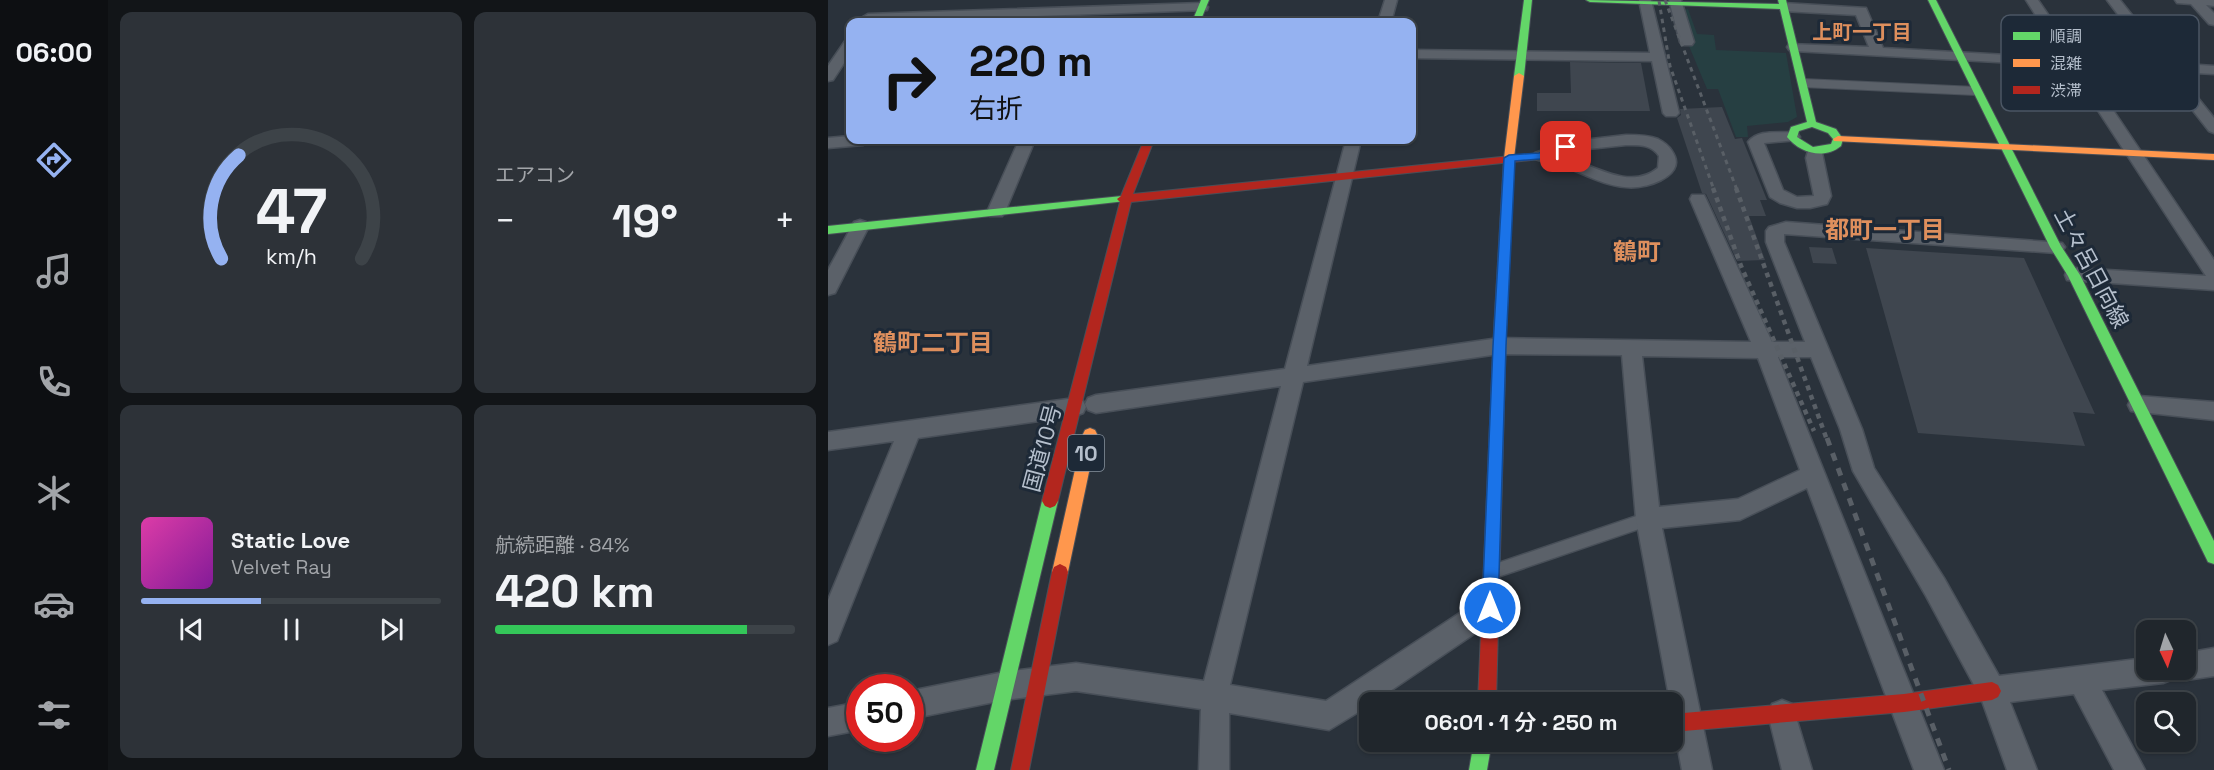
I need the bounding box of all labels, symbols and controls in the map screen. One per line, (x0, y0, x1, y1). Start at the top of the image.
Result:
legend (2001, 15, 2199, 111)
district label: 上町一丁目 (1812, 19, 1912, 45)
text: 順調 (2050, 26, 2082, 47)
text: 06:00 (15, 35, 93, 70)
text: 220 m (969, 35, 1093, 88)
icon: right (870, 42, 948, 120)
text: 混雑 (2050, 53, 2082, 74)
text: 渋滞 (2050, 80, 2082, 101)
text: 右折 (969, 91, 1023, 126)
pin (1540, 121, 1591, 172)
icon: arrive (1549, 130, 1582, 163)
icon: directions (33, 139, 75, 181)
text: エアコン (495, 162, 575, 188)
text: 47 (255, 172, 327, 251)
text: 19° (612, 193, 678, 250)
text: − (495, 200, 515, 242)
text: + (775, 200, 795, 242)
street label: 土々呂日向線 (2049, 203, 2135, 333)
district label: 都町一丁目 (1825, 214, 1945, 245)
district label: 鶴町 (1613, 236, 1661, 267)
text: km/h (265, 244, 317, 271)
icon: music (33, 250, 75, 292)
district label: 鶴町二丁目 (873, 327, 993, 358)
icon: phone (33, 361, 75, 403)
street label: 国道10号 (1017, 401, 1067, 495)
road number: 10 (1068, 435, 1104, 471)
icon: climate (33, 472, 75, 514)
text: Static Love (231, 526, 350, 554)
text: 航続距離 · 84% (495, 532, 629, 558)
text: Velvet Ray (231, 554, 332, 580)
text: 420 km (495, 563, 655, 620)
position arrow (1458, 576, 1522, 640)
icon: car (33, 583, 75, 625)
icon: previous (175, 613, 208, 646)
icon: pause (275, 613, 308, 646)
icon: next (375, 613, 408, 646)
north arrow (2136, 620, 2196, 680)
map controls (2136, 620, 2196, 752)
speed limit sign: 50 (846, 674, 924, 752)
button: search (2136, 692, 2196, 752)
icon: filters (33, 694, 75, 736)
text: 06:01 · 1 分 · 250 m (1425, 708, 1618, 736)

